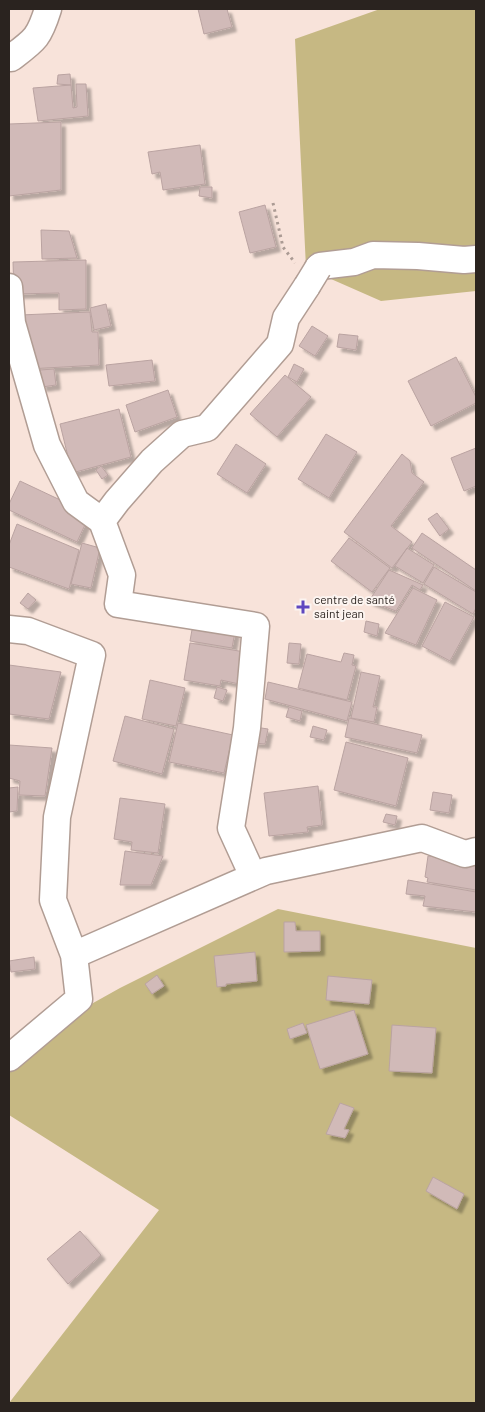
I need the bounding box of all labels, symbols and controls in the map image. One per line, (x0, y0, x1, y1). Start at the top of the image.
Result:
place label: centre de santé saint jean (314, 592, 395, 620)
marker: centre de santé saint jean (296, 600, 310, 614)

